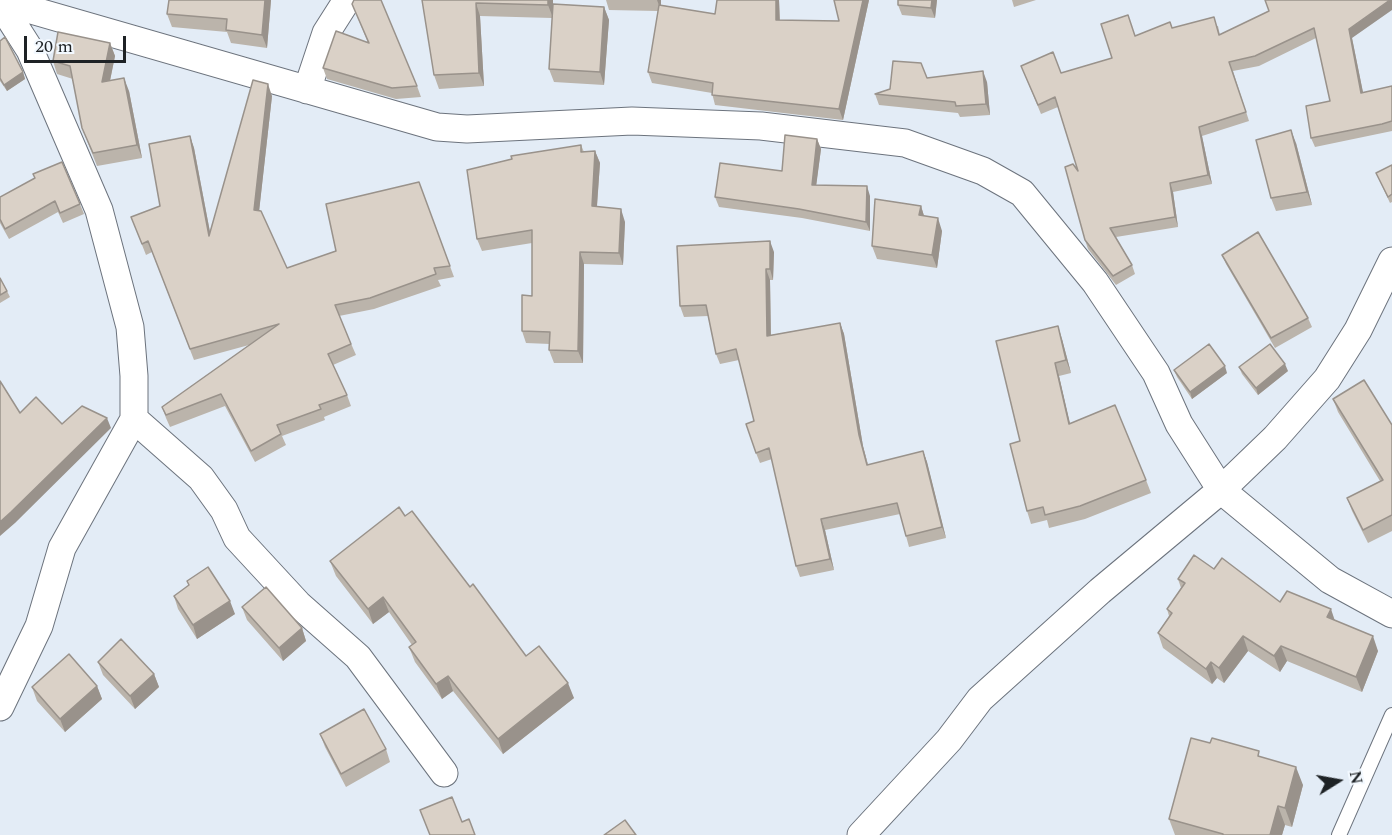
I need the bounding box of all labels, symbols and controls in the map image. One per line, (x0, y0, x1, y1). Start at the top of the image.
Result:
scale bar (27, 24, 129, 62)
text: 20 m (35, 33, 73, 60)
north arrow (1308, 751, 1368, 811)
text: N (1343, 769, 1369, 786)

